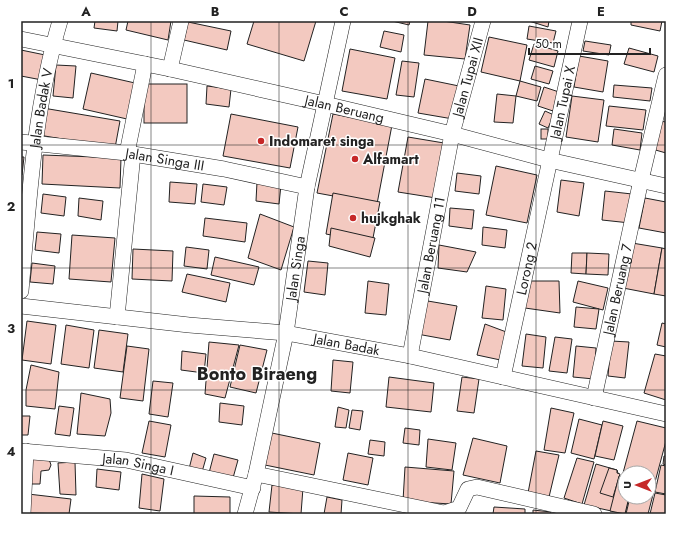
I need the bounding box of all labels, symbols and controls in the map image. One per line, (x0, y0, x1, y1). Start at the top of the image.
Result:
text: A (80, 2, 91, 21)
text: B (211, 2, 220, 21)
text: C (339, 2, 349, 21)
text: D (467, 2, 477, 21)
text: E (597, 2, 605, 21)
scale bar (529, 30, 650, 56)
street label: Jalan Tupai XII (447, 35, 488, 121)
text: 50 m (535, 35, 562, 53)
street label: Jalan Tupai X (544, 64, 580, 143)
street label: Jalan Badak V (24, 66, 58, 151)
text: 1 (8, 74, 14, 93)
street label: Jalan Beruang (301, 89, 386, 128)
place label: Indomaret singa (269, 131, 374, 151)
marker: Indomaret singa (256, 136, 266, 146)
street label: Jalan Singa III (122, 143, 206, 176)
place label: Alfamart (362, 149, 419, 169)
marker: Alfamart (350, 154, 360, 164)
street label: Jalan Beruang 11 (412, 195, 450, 297)
text: 2 (7, 197, 15, 216)
place label: hujkghak (361, 208, 421, 228)
marker: hujkghak (348, 213, 358, 223)
street label: Jalan Singa (280, 235, 310, 304)
street label: Lorong 2 (511, 240, 542, 297)
street label: Jalan Beruang 7 (597, 242, 637, 339)
text: 3 (7, 319, 15, 338)
street label: Jalan Badak (310, 328, 382, 360)
district label: Bonto Biraeng (197, 361, 317, 387)
text: 4 (6, 442, 16, 461)
street label: Jalan Singa I (100, 448, 176, 480)
north arrow (617, 465, 657, 505)
text: U (619, 481, 635, 489)

